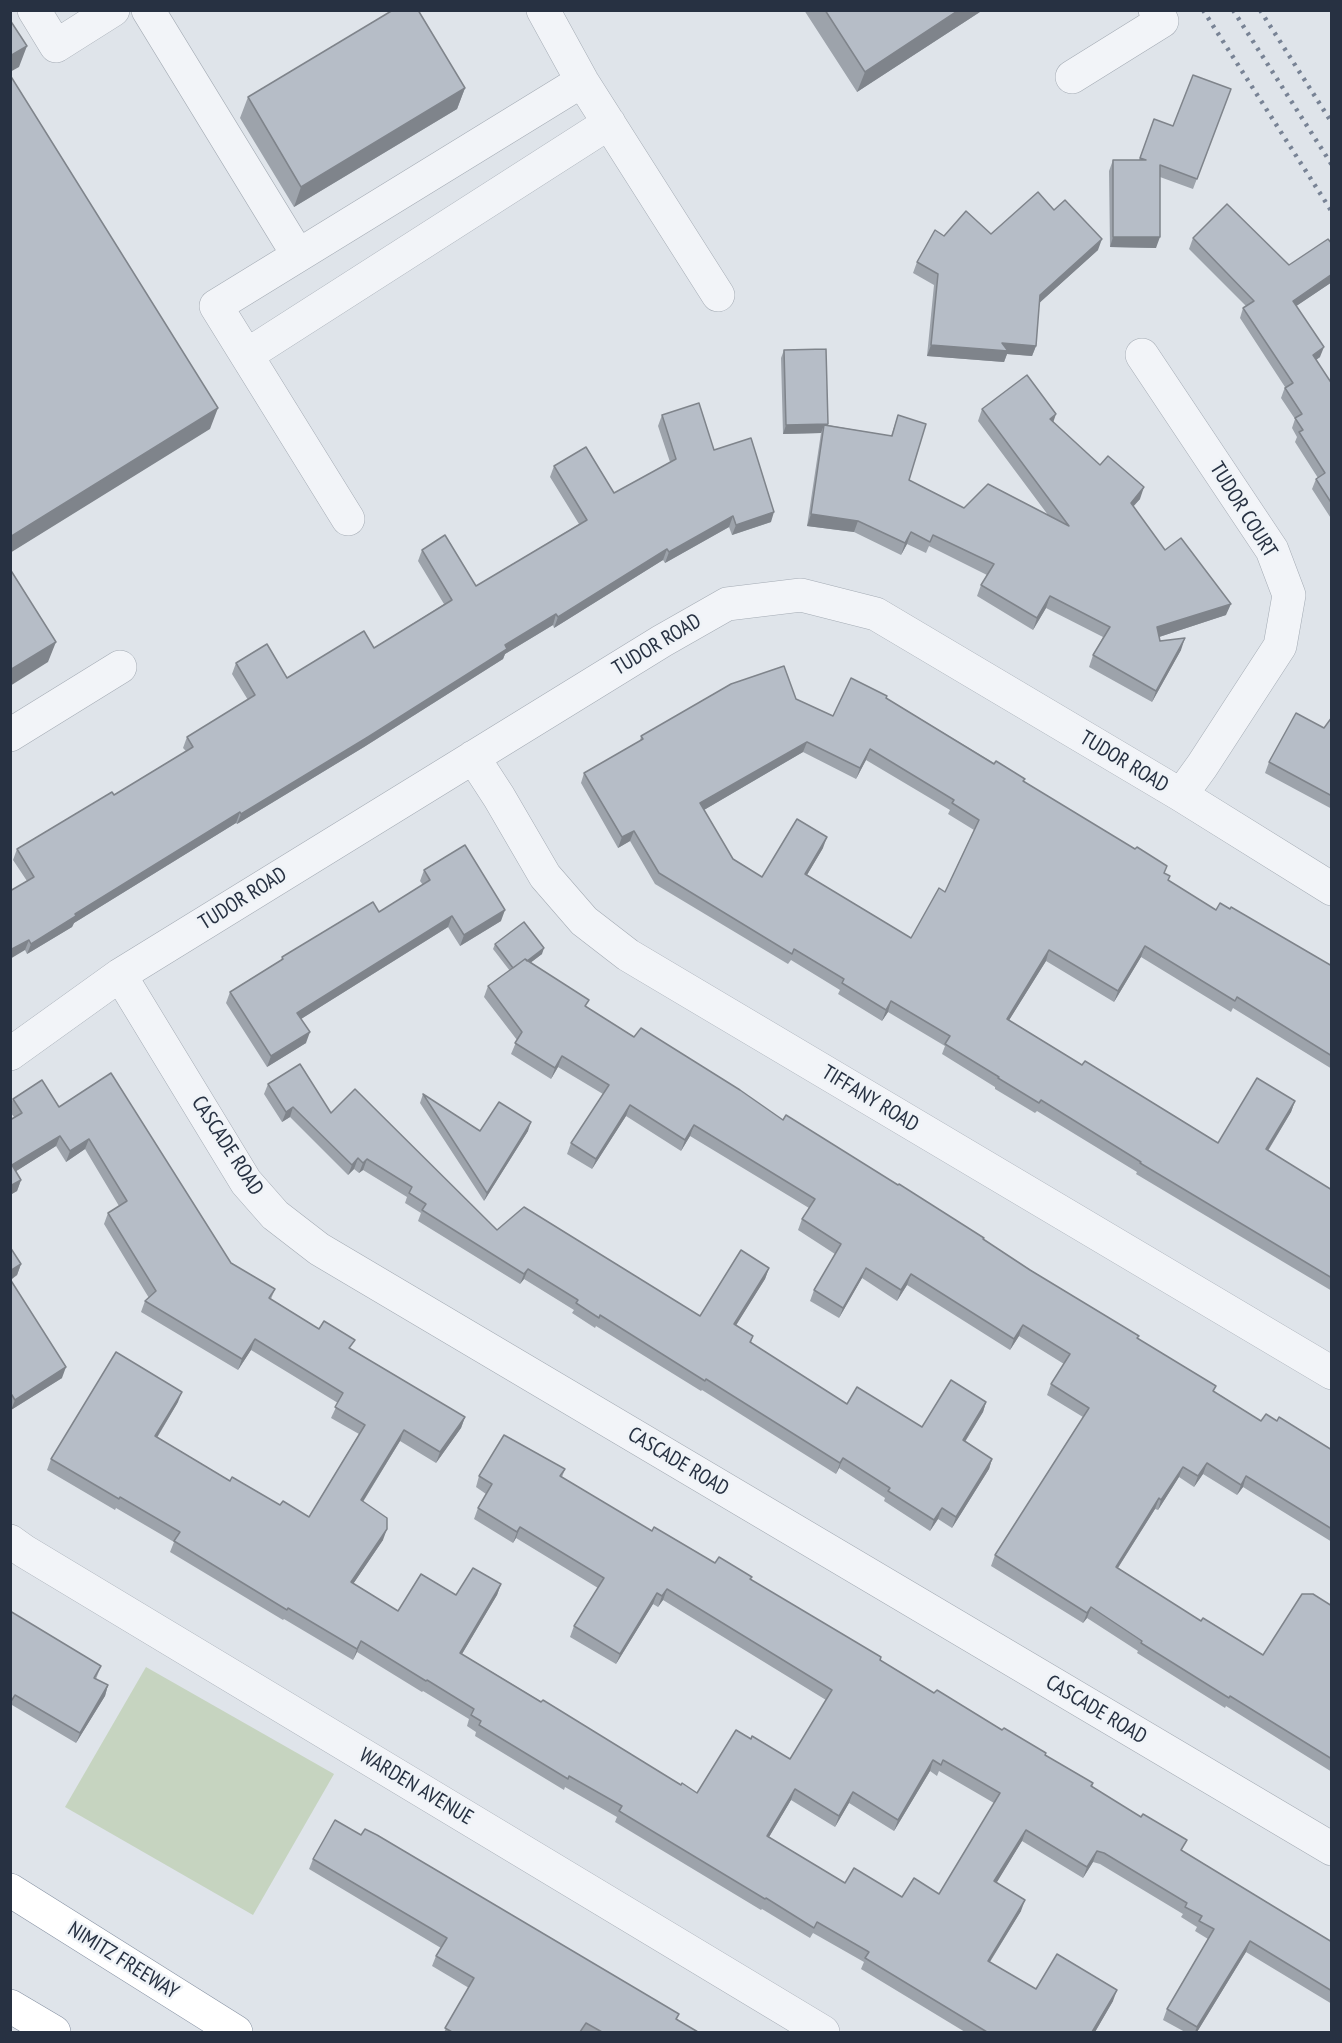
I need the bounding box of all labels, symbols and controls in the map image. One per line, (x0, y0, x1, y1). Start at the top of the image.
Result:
street label: TUDOR COURT (1204, 458, 1282, 562)
street label: TUDOR ROAD (608, 609, 706, 681)
street label: TUDOR ROAD (1075, 726, 1173, 798)
street label: TUDOR ROAD (194, 862, 292, 936)
street label: TIFFANY ROAD (817, 1060, 923, 1138)
street label: CASCADE ROAD (186, 1092, 268, 1200)
street label: CASCADE ROAD (623, 1422, 733, 1502)
street label: CASCADE ROAD (1041, 1670, 1151, 1750)
street label: WARDEN AVENUE (354, 1743, 478, 1831)
street label: NIMITZ FREEWAY (63, 1917, 183, 2005)

